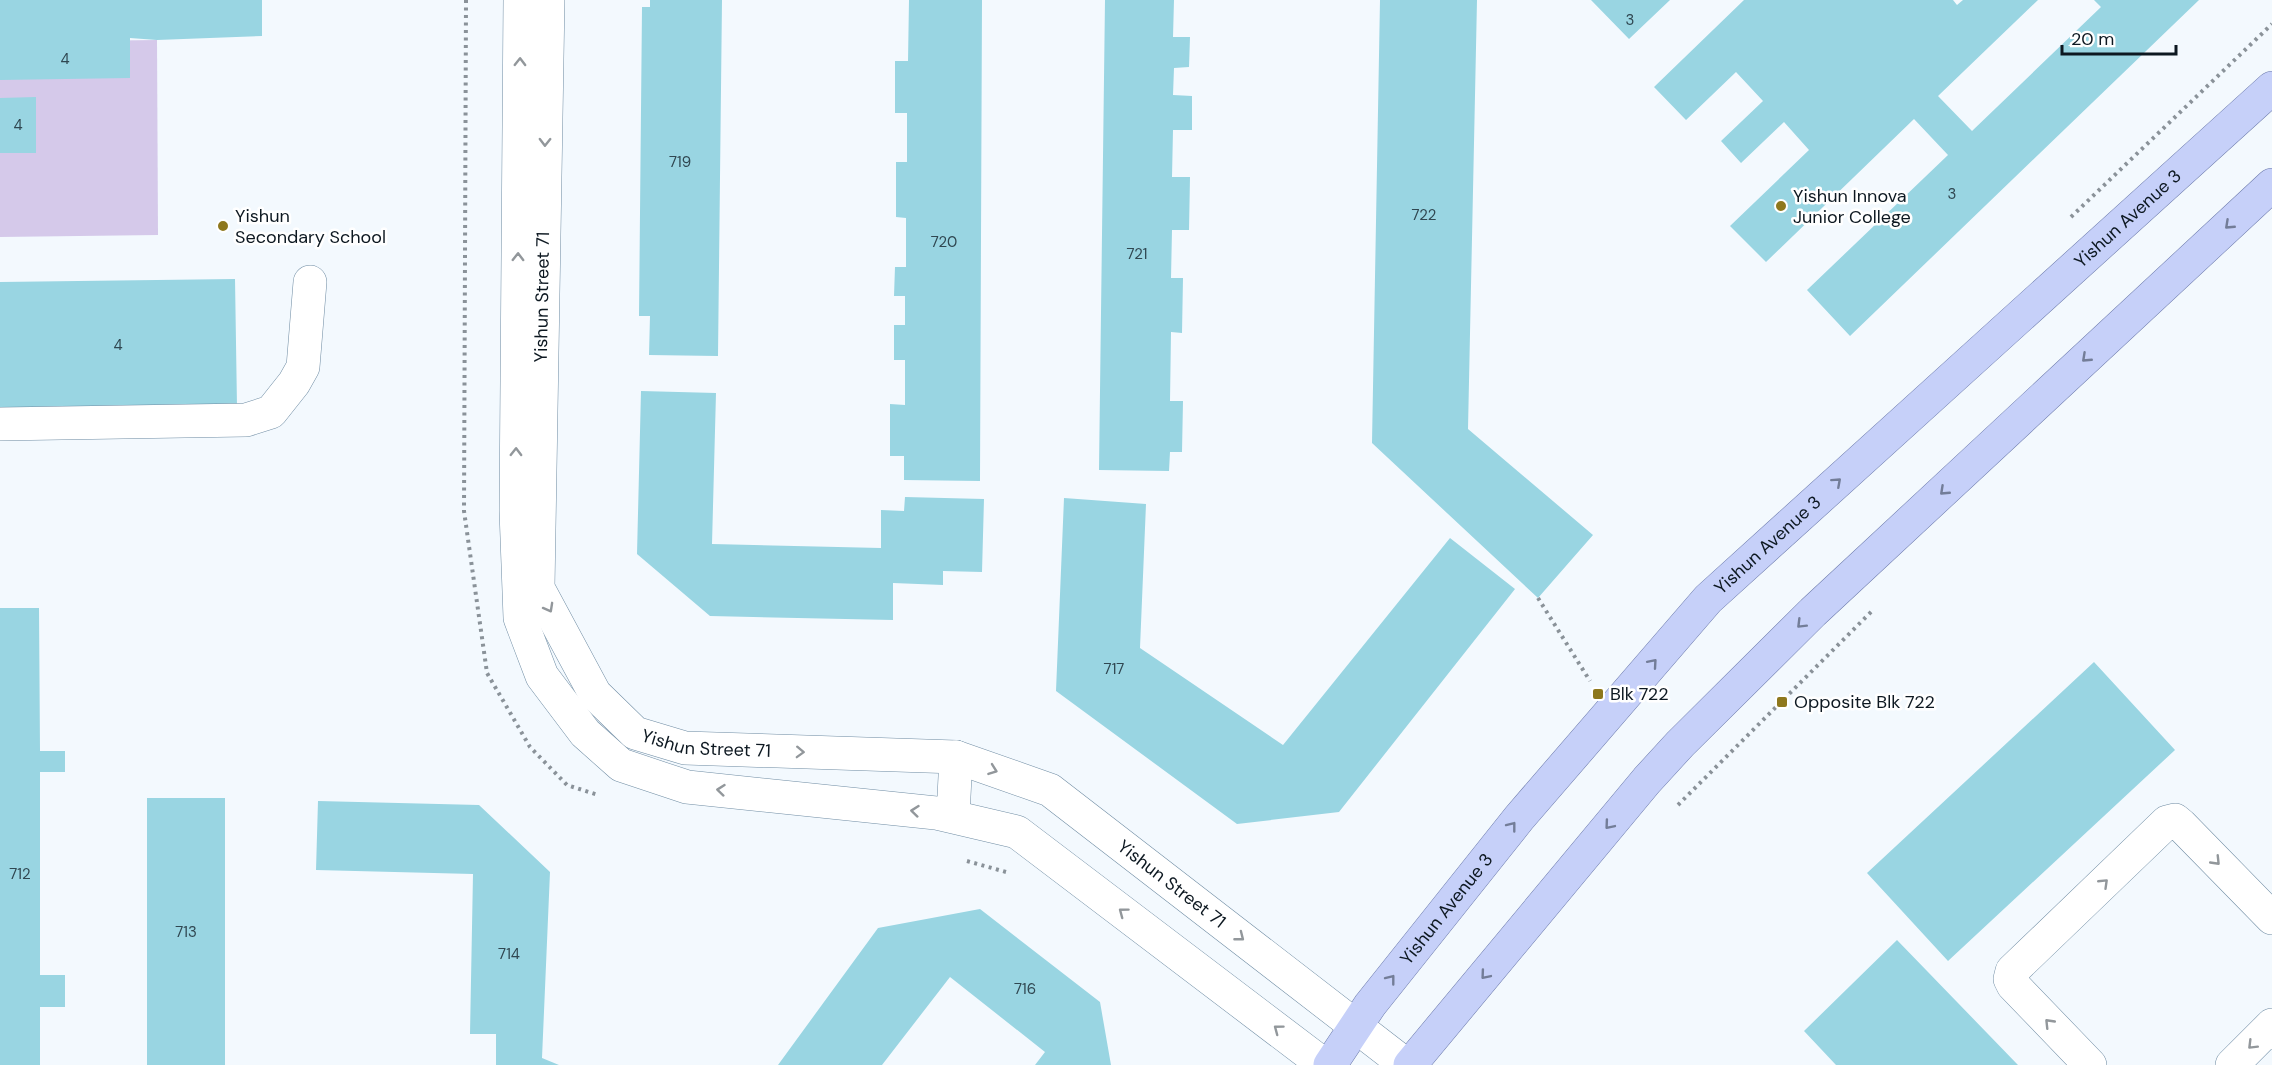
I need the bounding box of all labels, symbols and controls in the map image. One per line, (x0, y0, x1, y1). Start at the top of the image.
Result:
house number: 3 (1626, 10, 1634, 30)
scale bar (2062, 18, 2176, 56)
text: 20 m (2071, 27, 2114, 51)
house number: 4 (60, 49, 70, 69)
one-way arrow (514, 58, 526, 67)
house number: 4 (13, 115, 23, 135)
one-way arrow (539, 138, 551, 147)
house number: 719 (669, 152, 691, 172)
street label: Yishun Avenue 3 (2069, 164, 2186, 273)
place label: Yishun Innova Junior College (1793, 184, 1911, 229)
house number: 3 (1948, 184, 1956, 204)
marker: Yishun Innova Junior College (1774, 199, 1788, 213)
place label: Yishun Secondary School (235, 204, 386, 249)
house number: 722 (1412, 205, 1436, 225)
one-way arrow (2225, 218, 2236, 229)
marker: Yishun Secondary School (216, 219, 230, 233)
street label: Yishun Street 71 (529, 231, 555, 363)
house number: 720 (931, 232, 957, 252)
house number: 721 (1127, 244, 1147, 264)
one-way arrow (512, 253, 524, 262)
house number: 4 (113, 335, 123, 355)
one-way arrow (2083, 351, 2093, 362)
one-way arrow (510, 448, 522, 457)
one-way arrow (1830, 478, 1840, 489)
one-way arrow (1940, 483, 1951, 494)
street label: Yishun Avenue 3 (1709, 490, 1826, 600)
one-way arrow (542, 602, 553, 612)
one-way arrow (1798, 616, 1809, 627)
house number: 717 (1104, 659, 1124, 679)
one-way arrow (1646, 659, 1657, 670)
place label: Blk 722 (1610, 682, 1669, 706)
marker: Blk 722 (1591, 687, 1605, 701)
place label: Opposite Blk 722 (1794, 690, 1935, 714)
marker: Opposite Blk 722 (1775, 695, 1789, 709)
street label: Yishun Street 71 (639, 724, 771, 763)
one-way arrow (796, 745, 805, 758)
one-way arrow (987, 762, 998, 775)
one-way arrow (716, 784, 725, 797)
one-way arrow (910, 805, 919, 818)
one-way arrow (1606, 818, 1617, 829)
one-way arrow (1504, 822, 1515, 833)
street label: Yishun Street 71 (1113, 834, 1231, 933)
street label: Yishun Avenue 3 (1395, 848, 1498, 970)
one-way arrow (2209, 854, 2220, 864)
house number: 712 (9, 864, 31, 884)
one-way arrow (2097, 879, 2108, 890)
one-way arrow (1118, 908, 1129, 919)
house number: 713 (175, 922, 197, 942)
one-way arrow (1233, 929, 1244, 940)
house number: 714 (498, 944, 520, 964)
one-way arrow (1481, 968, 1492, 979)
one-way arrow (1383, 975, 1394, 986)
house number: 716 (1014, 979, 1036, 999)
one-way arrow (2045, 1019, 2056, 1030)
one-way arrow (1274, 1026, 1285, 1037)
one-way arrow (2248, 1038, 2259, 1048)

